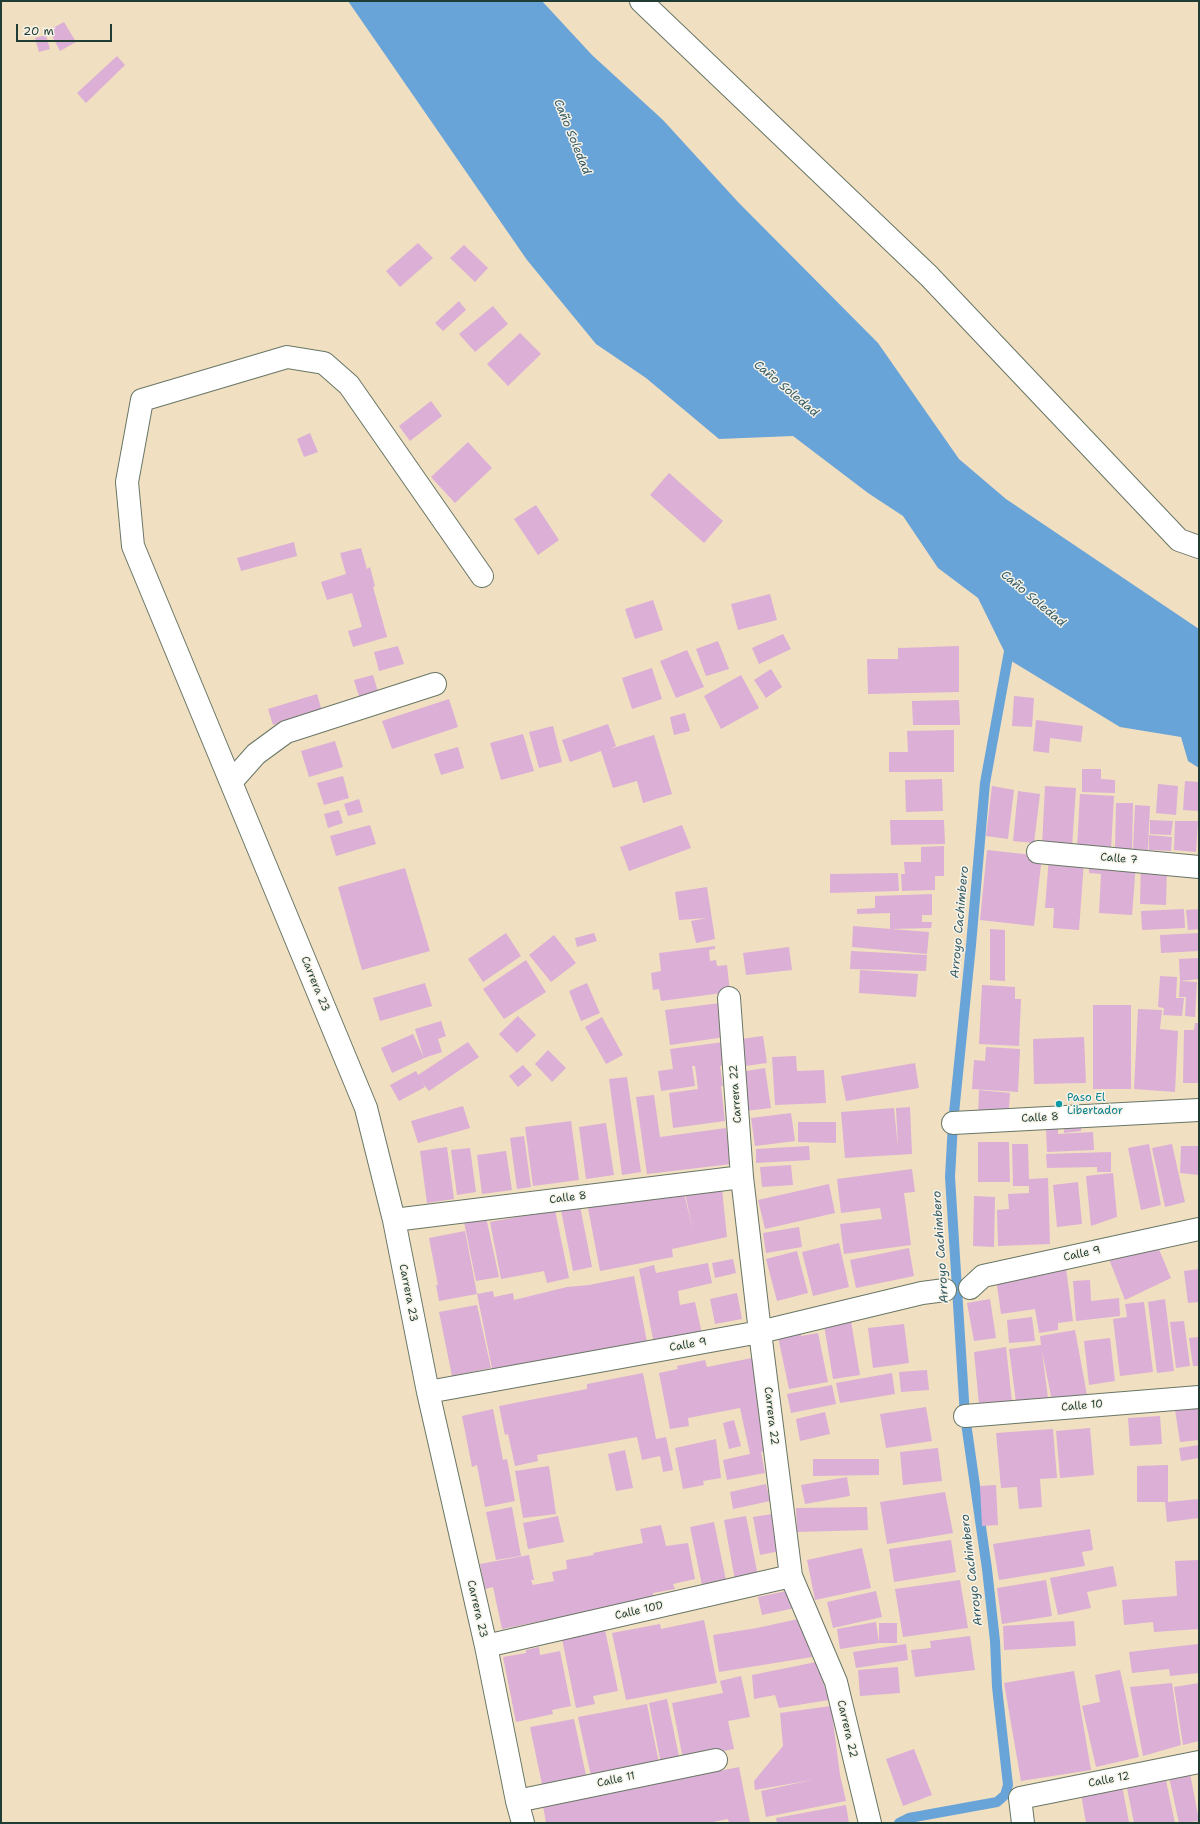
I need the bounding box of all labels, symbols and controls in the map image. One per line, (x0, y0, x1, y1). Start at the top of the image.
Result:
scale bar (18, 16, 114, 42)
text: 20 m (23, 23, 54, 39)
water label: Caño Soledad (550, 97, 594, 177)
water label: Caño Soledad (751, 358, 821, 420)
water label: Caño Soledad (998, 568, 1068, 630)
street label: Calle 7 (1100, 851, 1138, 867)
water label: Arroyo Cachimbero (948, 865, 972, 979)
street label: Carrera 23 (298, 954, 332, 1014)
street label: Carrera 22 (727, 1064, 745, 1124)
place label: Paso El Libertador (1067, 1091, 1123, 1117)
marker: Paso El Libertador (1054, 1099, 1064, 1109)
street label: Calle 8 (1021, 1110, 1059, 1126)
street label: Calle 8 (549, 1189, 587, 1207)
water label: Arroyo Cachimbero (930, 1190, 952, 1304)
street label: Calle 9 (1062, 1244, 1102, 1264)
street label: Carrera 23 (396, 1263, 420, 1323)
street label: Calle 9 (668, 1335, 708, 1355)
street label: Carrera 22 (761, 1386, 781, 1446)
street label: Calle 10 (1061, 1398, 1103, 1414)
water label: Arroyo Cachimbero (958, 1513, 986, 1627)
street label: Carrera 23 (464, 1579, 490, 1639)
street label: Calle 10D (614, 1599, 664, 1623)
street label: Carrera 22 (834, 1699, 860, 1759)
street label: Calle 11 (596, 1770, 636, 1790)
street label: Calle 12 (1087, 1770, 1131, 1790)

